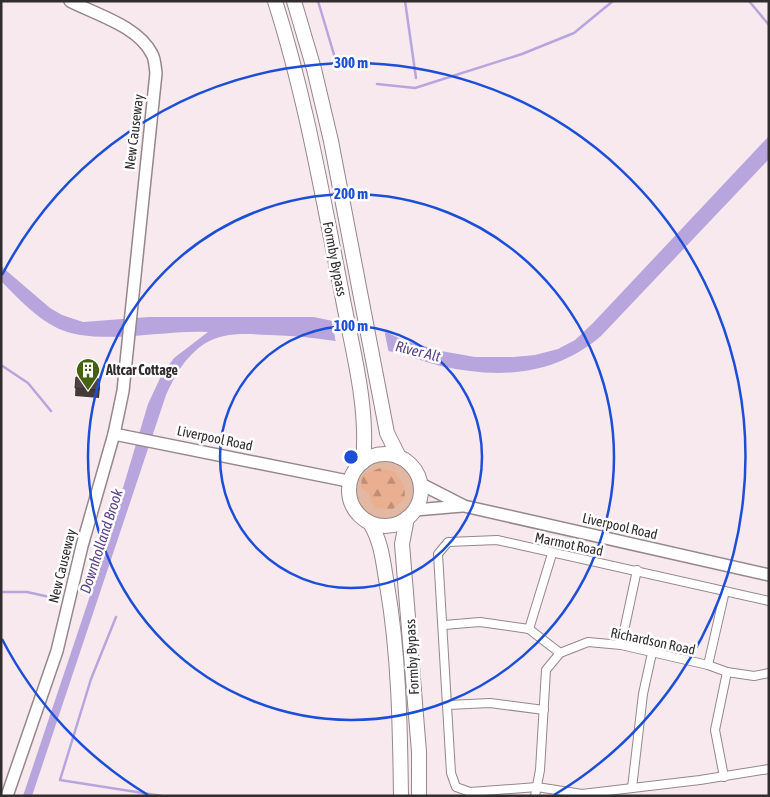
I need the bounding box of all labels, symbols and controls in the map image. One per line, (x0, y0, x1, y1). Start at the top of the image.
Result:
text: 300 m (334, 54, 368, 71)
street label: New Causeway (121, 93, 147, 171)
text: 200 m (334, 185, 368, 202)
street label: Formby Bypass (320, 220, 350, 298)
text: 100 m (334, 317, 368, 334)
water label: River Alt (394, 337, 443, 365)
building icon: Altcar Cottage (75, 357, 101, 391)
place label: Altcar Cottage (105, 362, 178, 378)
street label: Liverpool Road (176, 422, 254, 454)
centre of rings (342, 448, 360, 466)
water label: Downholland Brook (76, 486, 126, 595)
street label: Liverpool Road (581, 510, 659, 542)
street label: New Causeway (45, 527, 79, 605)
street label: Marmot Road (533, 529, 605, 559)
street label: Formby Bypass (402, 619, 422, 695)
street label: Richardson Road (609, 624, 697, 658)

